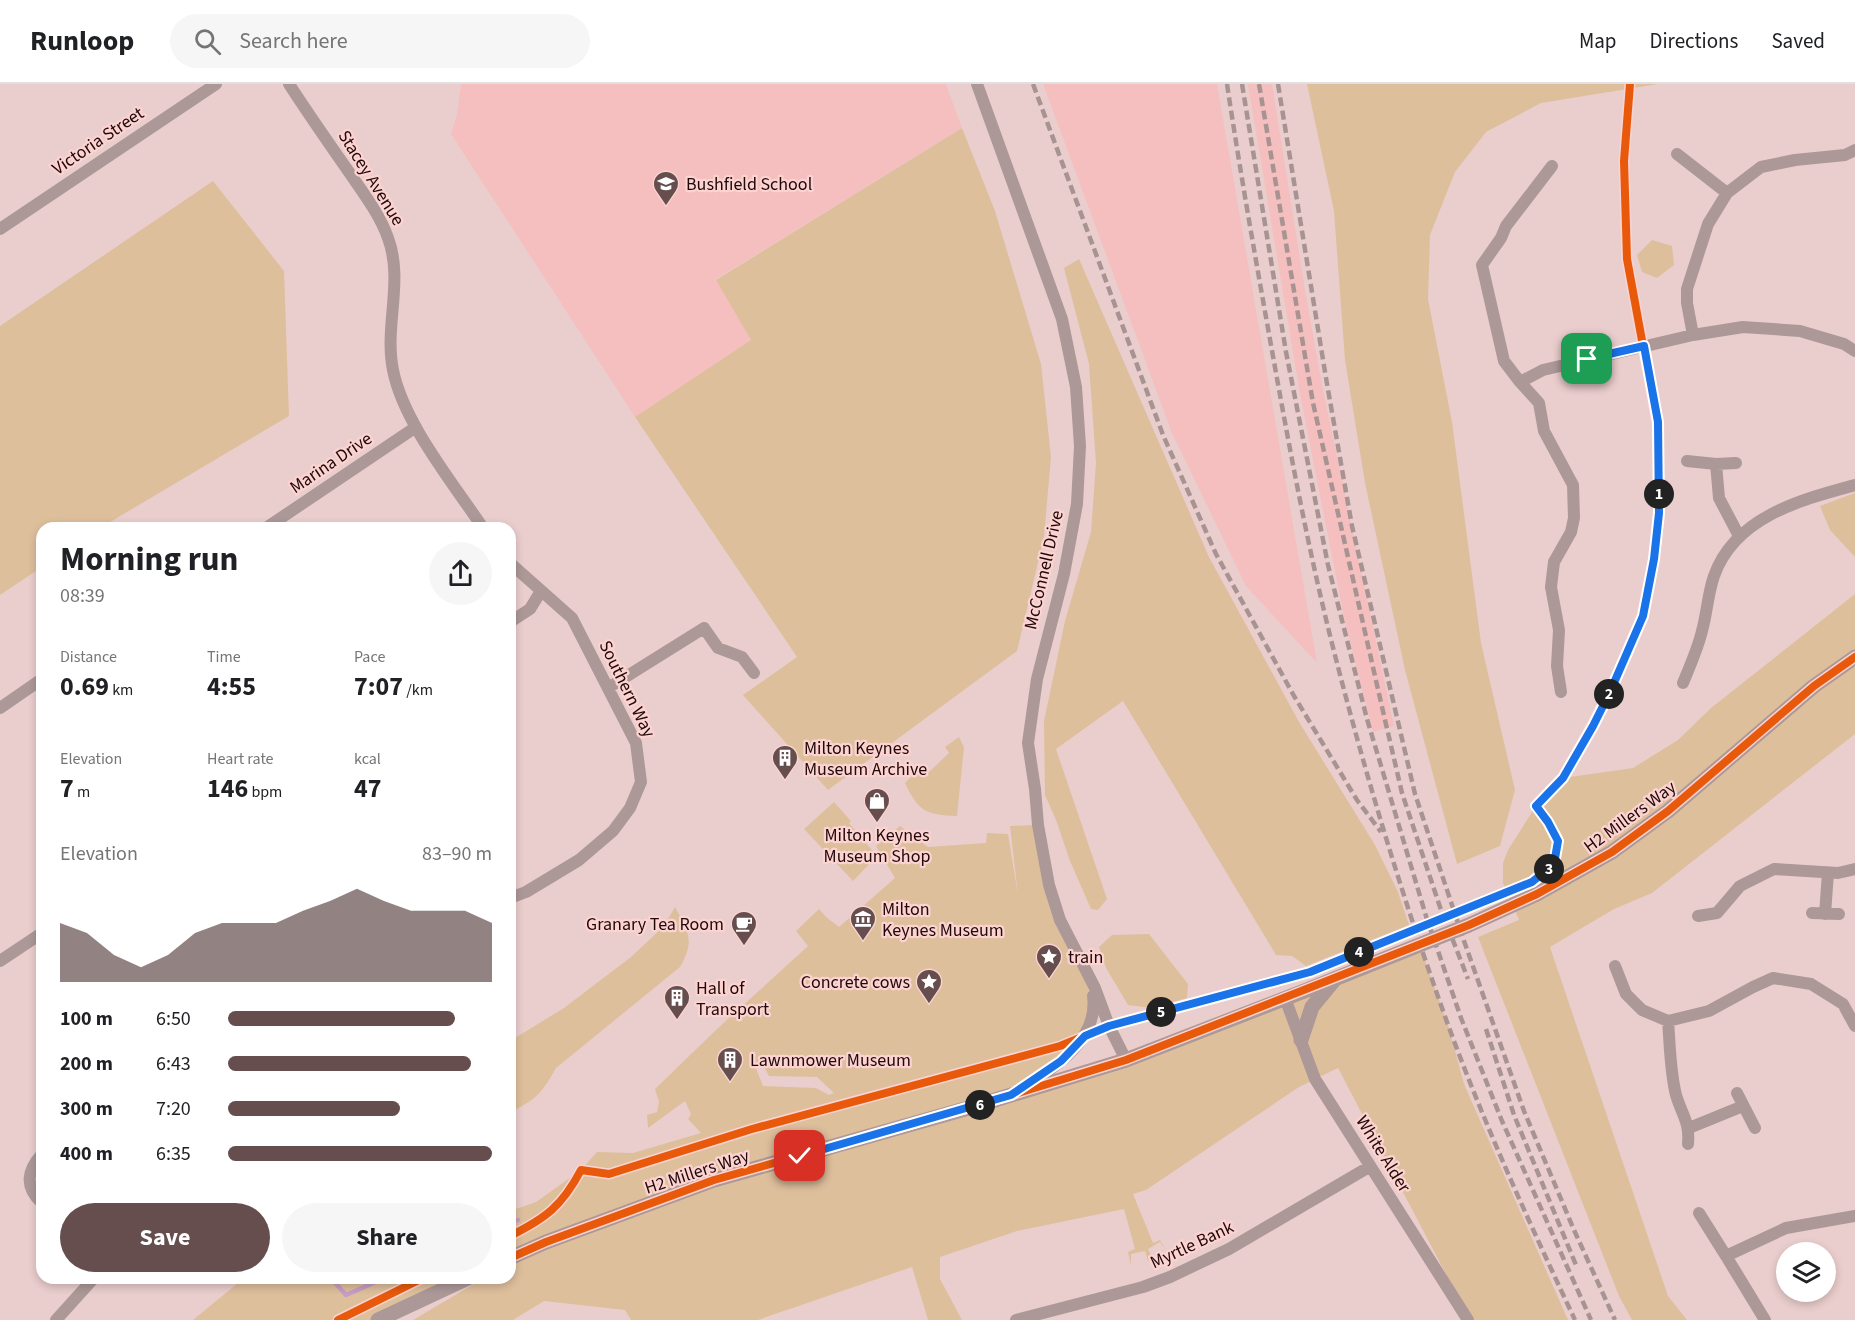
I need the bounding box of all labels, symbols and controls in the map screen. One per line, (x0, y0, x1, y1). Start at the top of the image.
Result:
search box (170, 14, 590, 68)
text: Runloop (30, 21, 134, 61)
icon: search (191, 25, 224, 58)
text: Search here (239, 25, 348, 57)
text: Map (1579, 26, 1617, 56)
text: Directions (1650, 26, 1738, 56)
text: Saved (1771, 26, 1825, 56)
street label: Victoria Street (47, 101, 149, 181)
street label: Stacey Avenue (332, 125, 410, 231)
school or university icon: Bushfield School (651, 169, 681, 207)
place label: Bushfield School (686, 172, 812, 197)
pin (1561, 333, 1612, 384)
icon: arrive (1570, 342, 1603, 375)
street label: Marina Drive (285, 426, 377, 500)
pin: 1 (1644, 479, 1674, 509)
text: 1 (1655, 483, 1663, 505)
street label: McConnell Drive (1018, 508, 1070, 632)
text: Morning run (60, 536, 238, 583)
button: share (429, 542, 492, 605)
text: 08:39 (60, 582, 105, 610)
street label: Southern Way (593, 636, 662, 742)
text: Distance (60, 646, 117, 668)
text: Time (207, 646, 241, 668)
text: Pace (354, 646, 385, 668)
text: 0.69 (60, 668, 109, 705)
text: 4:55 (207, 668, 256, 705)
text: 7:07 (354, 668, 403, 705)
text: km (109, 679, 133, 701)
text: /km (403, 679, 433, 701)
pin: 2 (1594, 679, 1624, 709)
text: 2 (1605, 683, 1613, 705)
place label: Milton Keynes Museum Archive (804, 736, 927, 782)
building icon: Milton Keynes Museum Archive (770, 743, 800, 781)
text: Elevation (60, 748, 122, 770)
text: Heart rate (207, 748, 274, 770)
text: kcal (354, 748, 381, 770)
text: 7 (60, 770, 74, 807)
text: 146 (207, 770, 248, 807)
text: 47 (354, 770, 381, 807)
street label: H2 Millers Way (1579, 775, 1682, 859)
text: m (74, 781, 90, 803)
text: bpm (248, 781, 282, 803)
shop icon: Milton Keynes Museum Shop (862, 786, 892, 824)
place label: Milton Keynes Museum Shop (824, 823, 930, 869)
text: Elevation (60, 840, 138, 868)
text: 83–90 m (422, 840, 492, 868)
pin: 3 (1534, 854, 1564, 884)
text: 3 (1545, 858, 1553, 880)
place label: Milton Keynes Museum (882, 897, 1004, 943)
museum icon: Milton Keynes Museum (848, 904, 878, 942)
cafe icon: Granary Tea Room (729, 909, 759, 947)
place label: Granary Tea Room (586, 912, 724, 937)
pin: 4 (1344, 937, 1374, 967)
text: 4 (1355, 941, 1363, 963)
place icon: train (1034, 942, 1064, 980)
place label: train (1068, 945, 1103, 970)
place icon: Concrete cows (914, 967, 944, 1005)
place label: Concrete cows (801, 970, 910, 995)
place label: Hall of Transport (696, 976, 769, 1022)
building icon: Hall of Transport (662, 983, 692, 1021)
pin: 5 (1146, 997, 1176, 1027)
text: 5 (1157, 1001, 1165, 1023)
text: 100 m (60, 1005, 113, 1033)
text: 6:50 (156, 1005, 191, 1033)
building icon: Lawnmower Museum (715, 1045, 745, 1083)
place label: Lawnmower Museum (750, 1048, 911, 1073)
text: 200 m (60, 1050, 113, 1078)
text: 6:43 (156, 1050, 191, 1078)
pin: 6 (965, 1090, 995, 1120)
text: 6 (976, 1094, 984, 1116)
text: 300 m (60, 1095, 113, 1123)
text: 7:20 (156, 1095, 191, 1123)
street label: White Alder (1350, 1111, 1417, 1198)
pin (774, 1130, 825, 1181)
icon: check (783, 1139, 816, 1172)
text: 400 m (60, 1140, 113, 1168)
text: 6:35 (156, 1140, 191, 1168)
street label: H2 Millers Way (642, 1143, 753, 1201)
button: Save (60, 1203, 270, 1272)
button: Share (282, 1203, 492, 1272)
street label: Myrtle Bank (1146, 1215, 1238, 1275)
map controls (1776, 1242, 1836, 1302)
button: layers (1776, 1242, 1836, 1302)

